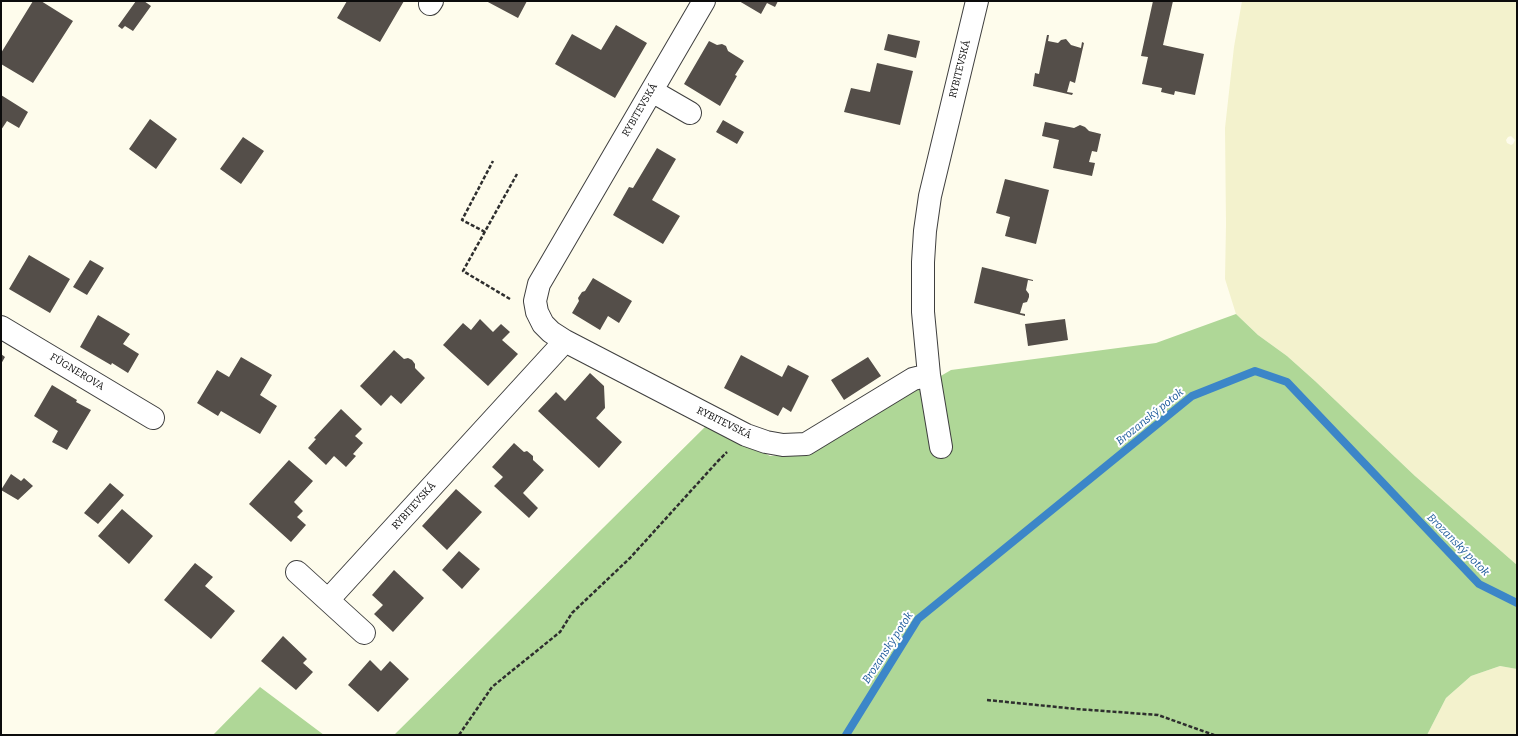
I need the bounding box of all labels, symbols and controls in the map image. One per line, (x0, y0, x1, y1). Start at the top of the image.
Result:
street label: RYBITEVSKÁ (947, 39, 973, 99)
street label: RYBITEVSKÁ (620, 81, 660, 139)
street label: FÜGNEROVA (48, 351, 106, 393)
water label: Brozanský potok (1114, 386, 1186, 448)
street label: RYBITEVSKÁ (695, 405, 753, 441)
street label: RYBITEVSKÁ (390, 480, 438, 532)
water label: Brozanský potok (1424, 511, 1492, 579)
water label: Brozanský potok (860, 610, 916, 686)

